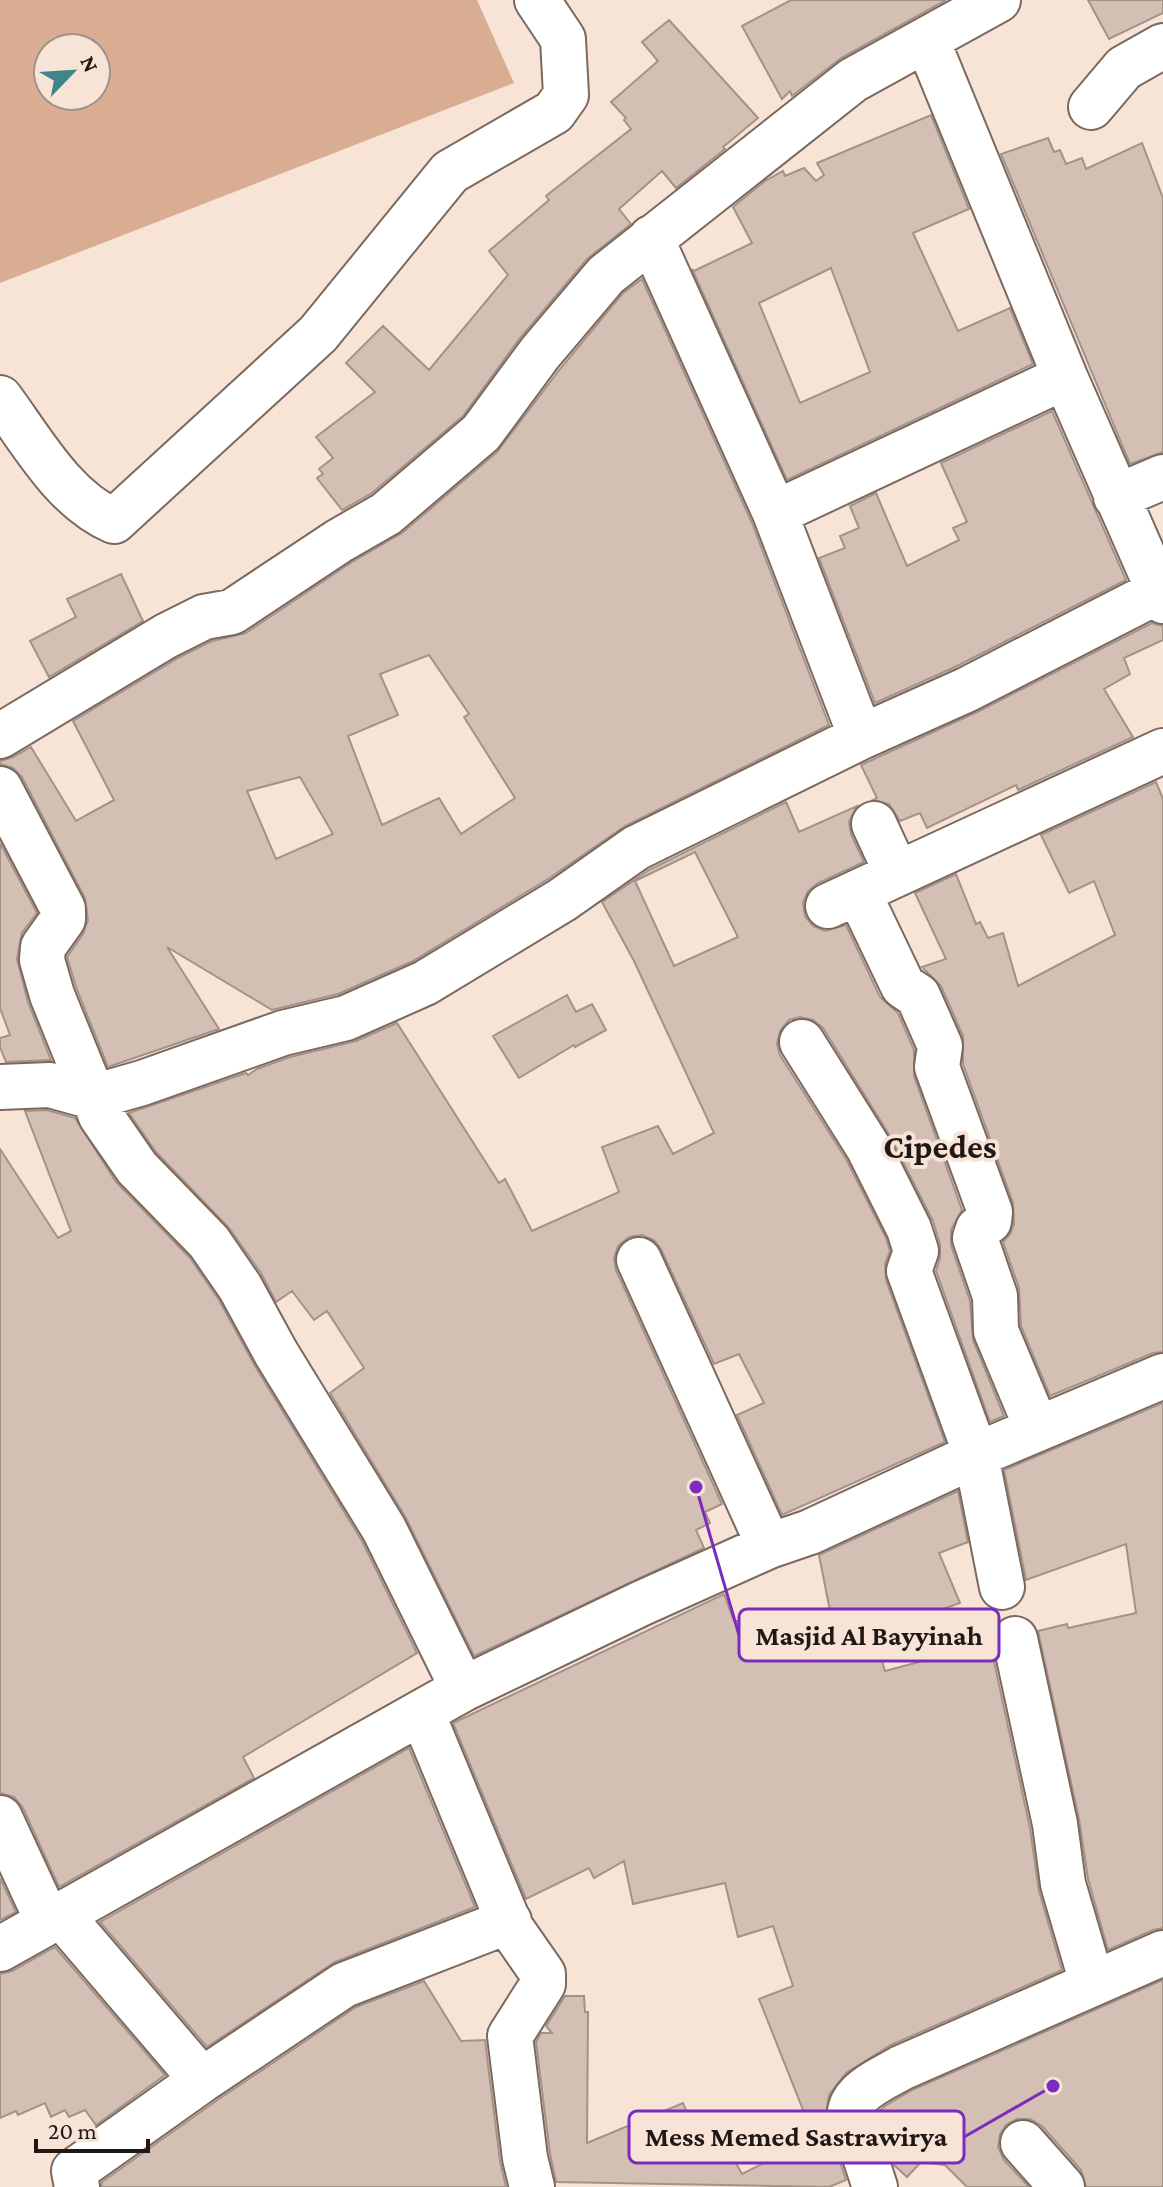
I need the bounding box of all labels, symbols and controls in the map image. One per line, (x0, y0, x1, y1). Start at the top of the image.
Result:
north arrow (32, 32, 112, 112)
text: N (75, 52, 104, 76)
district label: Cipedes (883, 1128, 997, 1165)
callout: Masjid Al Bayyinah (739, 1609, 999, 1661)
text: Masjid Al Bayyinah (755, 1620, 983, 1651)
scale bar (36, 2103, 148, 2153)
callout: Mess Memed Sastrawirya (629, 2111, 964, 2163)
text: 20 m (48, 2117, 97, 2144)
text: Mess Memed Sastrawirya (645, 2121, 948, 2152)

